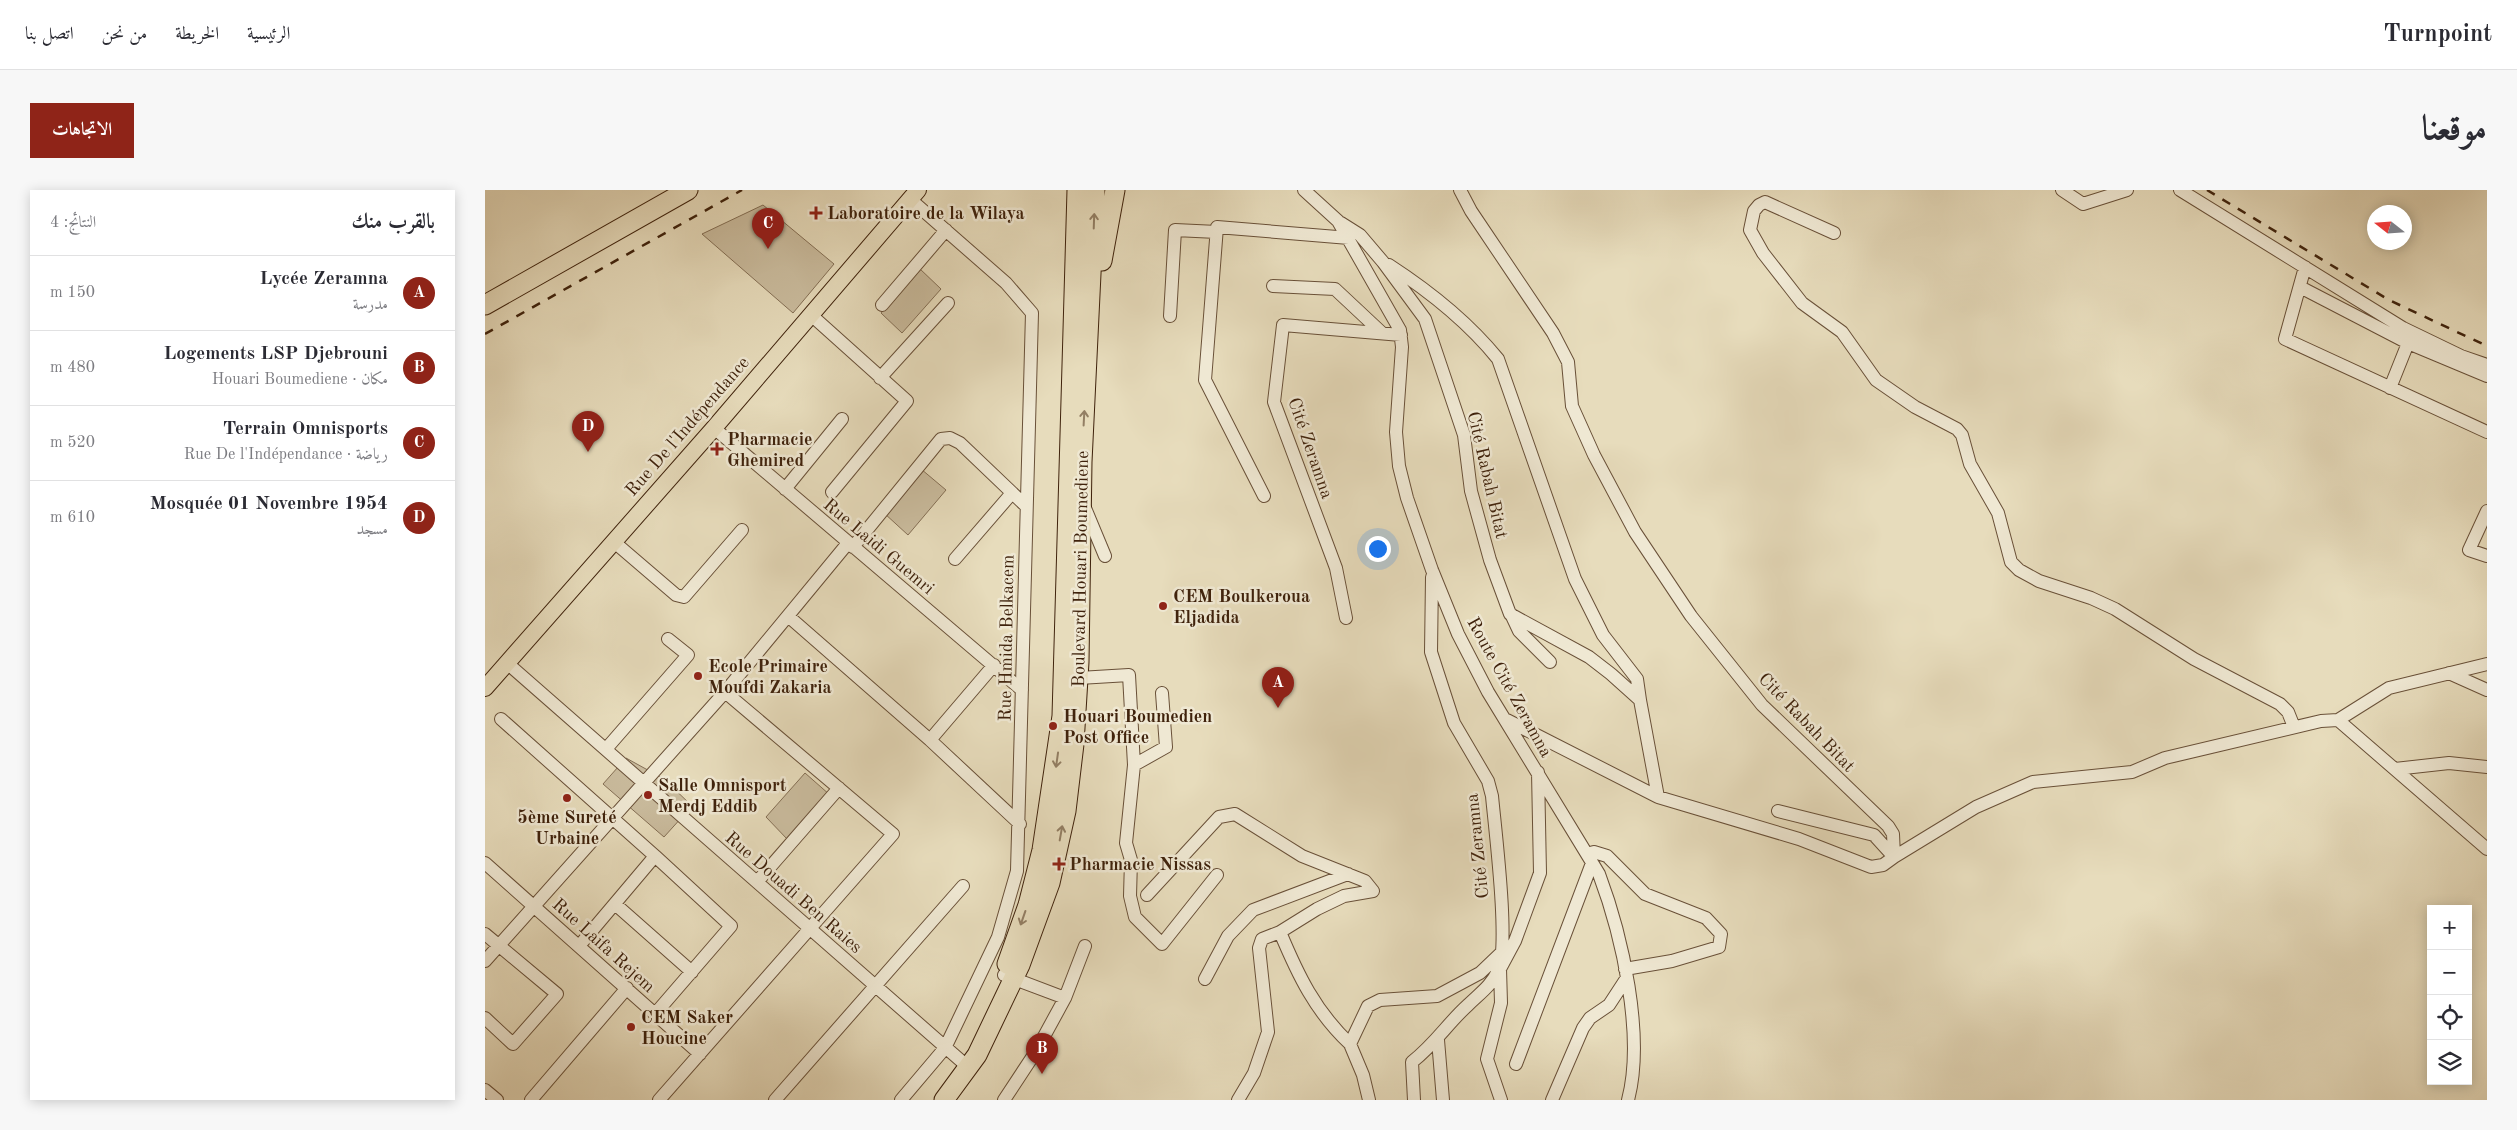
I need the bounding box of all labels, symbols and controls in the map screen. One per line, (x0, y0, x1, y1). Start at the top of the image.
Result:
text: Turnpoint (2384, 23, 2492, 47)
text: اتصل بنا (25, 25, 74, 43)
text: من نحن (102, 25, 147, 43)
text: الخريطة (175, 25, 219, 43)
text: الرئيسية (247, 25, 290, 43)
button: الاتجاهات (30, 103, 134, 158)
text: موقعنا (2422, 112, 2487, 147)
place label: Laboratoire de la Wilaya (827, 205, 1025, 223)
north arrow (2367, 205, 2412, 250)
marker: Laboratoire de la Wilaya (809, 206, 823, 220)
pin: C (752, 208, 784, 249)
text: بالقرب منك (352, 212, 435, 233)
one-way arrow (1089, 213, 1099, 230)
text: النتائج: 4 (50, 215, 96, 231)
text: Lycée Zeramna (259, 270, 388, 289)
text: 150 m (50, 285, 95, 301)
text: A (413, 285, 425, 301)
text: مدرسة (353, 297, 388, 313)
text: Logements LSP Djebrouni (163, 345, 388, 364)
street label: Rue De l'Indépendance (622, 353, 753, 500)
text: 480 m (50, 360, 95, 376)
text: B (413, 360, 425, 376)
text: مكان · Houari Boumediene (212, 372, 388, 388)
street label: Cité Zeramna (1284, 395, 1336, 501)
street label: Cité Rabah Bitat (1464, 410, 1510, 541)
pin: D (572, 411, 604, 452)
one-way arrow (1080, 411, 1089, 427)
text: Terrain Omnisports (223, 420, 388, 439)
place label: Pharmacie Ghemired (727, 431, 812, 470)
text: 520 m (50, 435, 95, 451)
text: C (414, 435, 424, 451)
marker: Pharmacie Ghemired (711, 443, 723, 455)
text: رياضة · Rue De l'Indépendance (184, 447, 388, 463)
street label: Boulevard Houari Boumediene (1070, 451, 1092, 688)
text: Mosquée 01 Novembre 1954 (150, 495, 388, 514)
street label: Rue Laidi Guemri (820, 495, 937, 598)
text: 610 m (50, 510, 95, 526)
text: D (413, 510, 425, 526)
text: مسجد (357, 522, 388, 538)
your location (1365, 536, 1391, 562)
street label: Rue Hmida Belkacem (997, 555, 1017, 722)
place label: CEM Boulkeroua Eljadida (1173, 588, 1310, 627)
marker: CEM Boulkeroua Eljadida (1157, 600, 1169, 612)
street label: Route Cité Zeramna (1463, 615, 1555, 761)
place label: Ecole Primaire Moufdi Zakaria (708, 658, 832, 697)
pin: A (1262, 667, 1294, 708)
marker: Ecole Primaire Moufdi Zakaria (692, 670, 704, 682)
street label: Cité Rabah Bitat (1755, 670, 1858, 776)
place label: Houari Boumedien Post Office (1063, 708, 1212, 747)
marker: Houari Boumedien Post Office (1047, 720, 1059, 732)
one-way arrow (1052, 751, 1062, 767)
place label: Salle Omnisport Merdj Eddib (658, 777, 787, 816)
marker: Salle Omnisport Merdj Eddib (642, 789, 654, 801)
marker: 5ème Sureté Urbaine (561, 792, 573, 804)
street label: Cité Zeramna (1464, 792, 1492, 899)
place label: 5ème Sureté Urbaine (517, 809, 617, 848)
one-way arrow (1057, 826, 1067, 842)
street label: Rue Douadi Ben Raies (721, 829, 865, 957)
place label: Pharmacie Nissas (1069, 856, 1211, 874)
marker: Pharmacie Nissas (1053, 858, 1065, 870)
street label: Rue Laifa Rejem (549, 895, 658, 996)
map controls (2427, 905, 2472, 1085)
button: + (2427, 905, 2472, 950)
one-way arrow (1018, 910, 1027, 926)
button: − (2427, 950, 2472, 995)
button: locate (2427, 995, 2472, 1040)
place label: CEM Saker Houcine (641, 1009, 733, 1048)
marker: CEM Saker Houcine (625, 1021, 637, 1033)
pin: B (1026, 1033, 1058, 1074)
button: layers (2427, 1040, 2472, 1085)

